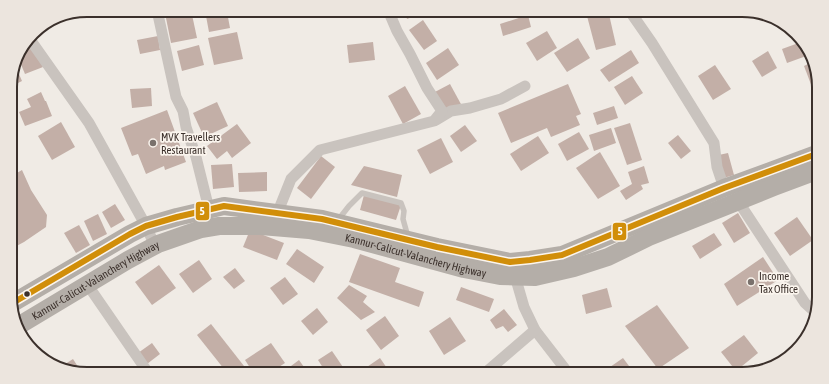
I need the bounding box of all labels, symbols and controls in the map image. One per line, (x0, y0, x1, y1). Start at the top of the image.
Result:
place label: MVK Travellers Restaurant (161, 131, 220, 156)
marker: MVK Travellers Restaurant (148, 138, 158, 148)
line badge: 5 (195, 201, 210, 221)
text: 5 (199, 205, 205, 217)
line badge: 5 (612, 222, 627, 241)
text: 5 (617, 225, 623, 237)
street label: Kannur-Calicut-Valanchery Highway (344, 231, 488, 279)
street label: Kannur-Calicut-Valanchery Highway (30, 238, 162, 322)
place label: Income Tax Office (759, 270, 798, 295)
marker: Income Tax Office (746, 277, 756, 287)
unlabelled marker (22, 289, 32, 299)

